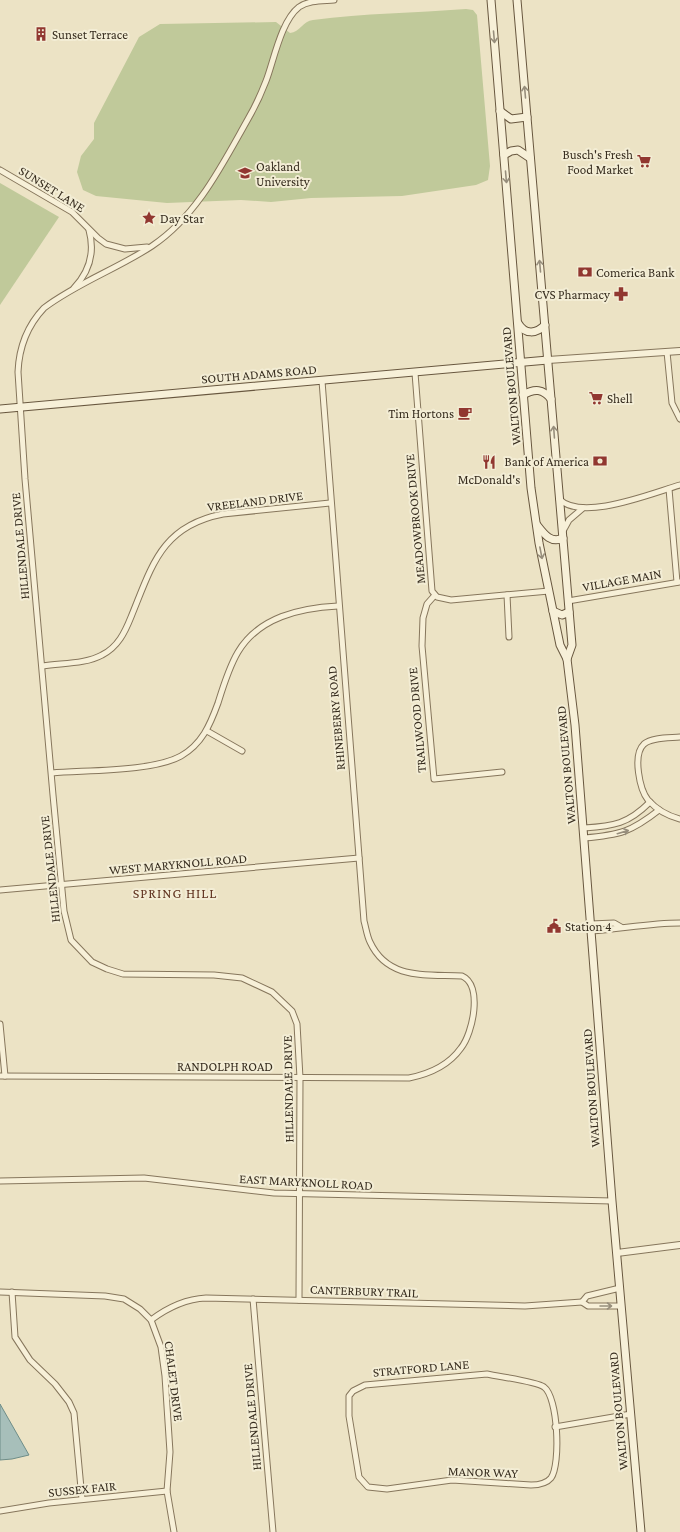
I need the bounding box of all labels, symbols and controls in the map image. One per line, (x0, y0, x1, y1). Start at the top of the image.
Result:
building icon: Sunset Terrace (33, 26, 49, 42)
place label: Sunset Terrace (52, 27, 128, 42)
one-way arrow (490, 30, 498, 43)
one-way arrow (521, 86, 529, 99)
place label: Busch's Fresh Food Market (563, 147, 634, 177)
supermarket icon: Busch's Fresh Food Market (636, 153, 652, 169)
place label: Oakland University (256, 159, 311, 189)
street label: SUNSET LANE (16, 163, 88, 215)
school or university icon: Oakland University (237, 165, 253, 181)
one-way arrow (502, 170, 509, 183)
place icon: Day Star (141, 210, 157, 226)
place label: Day Star (160, 211, 204, 226)
one-way arrow (536, 260, 543, 273)
bank icon: Comerica Bank (577, 264, 593, 280)
place label: Comerica Bank (596, 265, 675, 280)
pharmacy icon: CVS Pharmacy (613, 286, 629, 302)
place label: CVS Pharmacy (535, 287, 611, 302)
street label: WALTON BOULEVARD (498, 326, 524, 446)
street label: SOUTH ADAMS ROAD (201, 361, 317, 387)
supermarket icon: Shell (588, 390, 604, 406)
place label: Shell (607, 391, 633, 406)
cafe icon: Tim Hortons (457, 405, 473, 421)
place label: Tim Hortons (388, 406, 454, 421)
one-way arrow (550, 426, 557, 439)
bank icon: Bank of America (592, 453, 608, 469)
street label: MEADOWBROOK DRIVE (402, 454, 428, 584)
restaurant icon: McDonald's (481, 454, 497, 470)
place label: Bank of America (505, 454, 589, 469)
place label: McDonald's (458, 472, 520, 487)
street label: VREELAND DRIVE (206, 488, 304, 514)
street label: HILLENDALE DRIVE (8, 492, 32, 600)
one-way arrow (537, 546, 545, 559)
street label: VILLAGE MAIN (581, 566, 663, 594)
street label: RHINEBERRY ROAD (324, 665, 348, 771)
street label: TRAILWOOD DRIVE (405, 667, 429, 773)
street label: WALTON BOULEVARD (553, 705, 579, 825)
street label: HILLENDALE DRIVE (37, 815, 63, 923)
one-way arrow (616, 828, 629, 836)
street label: WEST MARYKNOLL ROAD (108, 850, 248, 878)
district label: SPRING HILL (133, 885, 217, 901)
public building icon: Station 4 (546, 918, 562, 934)
place label: Station 4 (565, 919, 612, 934)
street label: WALTON BOULEVARD (579, 1028, 603, 1148)
street label: HILLENDALE DRIVE (280, 1035, 296, 1143)
street label: RANDOLPH ROAD (177, 1059, 273, 1074)
street label: EAST MARYKNOLL ROAD (239, 1171, 373, 1193)
street label: CANTERBURY TRAIL (310, 1282, 419, 1300)
one-way arrow (599, 1302, 612, 1310)
street label: CHALET DRIVE (162, 1340, 186, 1422)
street label: WALTON BOULEVARD (605, 1351, 631, 1471)
street label: STRATFORD LANE (372, 1356, 470, 1380)
street label: HILLENDALE DRIVE (240, 1363, 264, 1471)
street label: MANOR WAY (448, 1463, 519, 1481)
street label: SUSSEX FAIR (47, 1478, 117, 1500)

